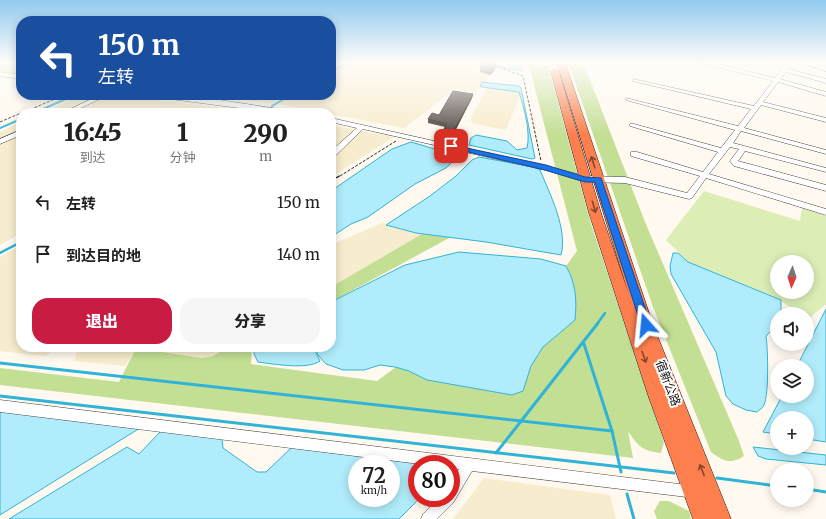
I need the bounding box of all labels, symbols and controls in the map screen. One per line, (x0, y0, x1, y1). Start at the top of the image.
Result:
text: 150 m (98, 27, 180, 63)
icon: left (32, 32, 84, 84)
text: 左转 (98, 65, 134, 88)
text: 16:45 (64, 117, 122, 148)
text: 1 (177, 117, 188, 148)
text: 290 (243, 118, 288, 149)
pin (434, 129, 468, 163)
icon: arrive (440, 135, 462, 157)
text: m (259, 148, 272, 165)
text: 到达 (80, 149, 106, 166)
text: 分钟 (170, 149, 196, 166)
one-way arrow (589, 156, 596, 169)
icon: left (32, 191, 54, 213)
text: 150 m (277, 193, 320, 212)
text: 左转 (66, 194, 96, 213)
one-way arrow (590, 201, 598, 214)
icon: arrive (32, 243, 54, 265)
text: 140 m (277, 245, 320, 264)
text: 到达目的地 (66, 246, 141, 265)
north arrow (770, 255, 814, 299)
map controls (770, 255, 814, 507)
button: 退出 (32, 298, 172, 344)
button: 分享 (180, 298, 320, 344)
position arrow (625, 304, 667, 346)
button: sound (770, 307, 814, 351)
one-way arrow (641, 351, 648, 364)
street label: 宿新公路 (653, 358, 684, 408)
button: layers (770, 359, 814, 403)
button: + (770, 411, 814, 455)
speed limit sign: 80 (408, 455, 460, 507)
text: 72 (362, 463, 386, 488)
button: − (770, 463, 814, 507)
one-way arrow (697, 464, 705, 476)
text: km/h (361, 484, 387, 497)

